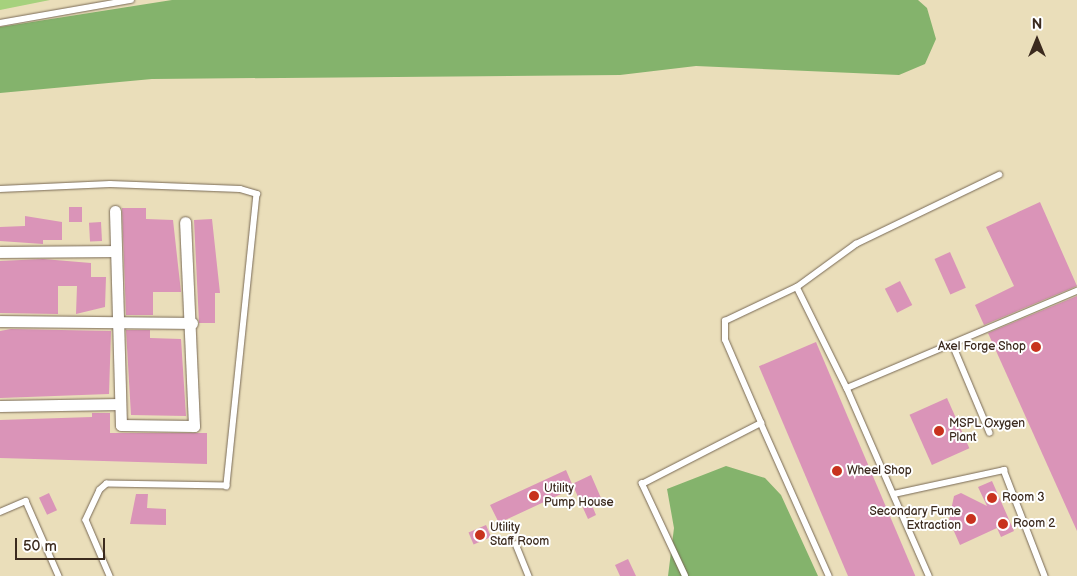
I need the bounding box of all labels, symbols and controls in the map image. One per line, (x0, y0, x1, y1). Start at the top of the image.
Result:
north arrow (1012, 15, 1062, 65)
text: N (1032, 16, 1042, 33)
place label: Axel Forge Shop (938, 340, 1026, 354)
marker: Axel Forge Shop (1030, 341, 1042, 353)
place label: MSPL Oxygen Plant (949, 417, 1025, 445)
marker: MSPL Oxygen Plant (933, 425, 945, 437)
place label: Wheel Shop (847, 464, 912, 478)
marker: Wheel Shop (831, 465, 843, 477)
place label: Utility Pump House (544, 482, 614, 510)
marker: Utility Pump House (528, 490, 540, 502)
place label: Room 3 (1002, 491, 1045, 505)
marker: Room 3 (986, 492, 998, 504)
place label: Secondary Fume Extraction (869, 505, 961, 533)
marker: Secondary Fume Extraction (965, 513, 977, 525)
place label: Room 2 (1013, 517, 1055, 531)
marker: Room 2 (997, 518, 1009, 530)
place label: Utility Staff Room (490, 521, 549, 549)
scale bar (18, 528, 108, 560)
marker: Utility Staff Room (474, 529, 486, 541)
text: 50 m (23, 537, 57, 556)

